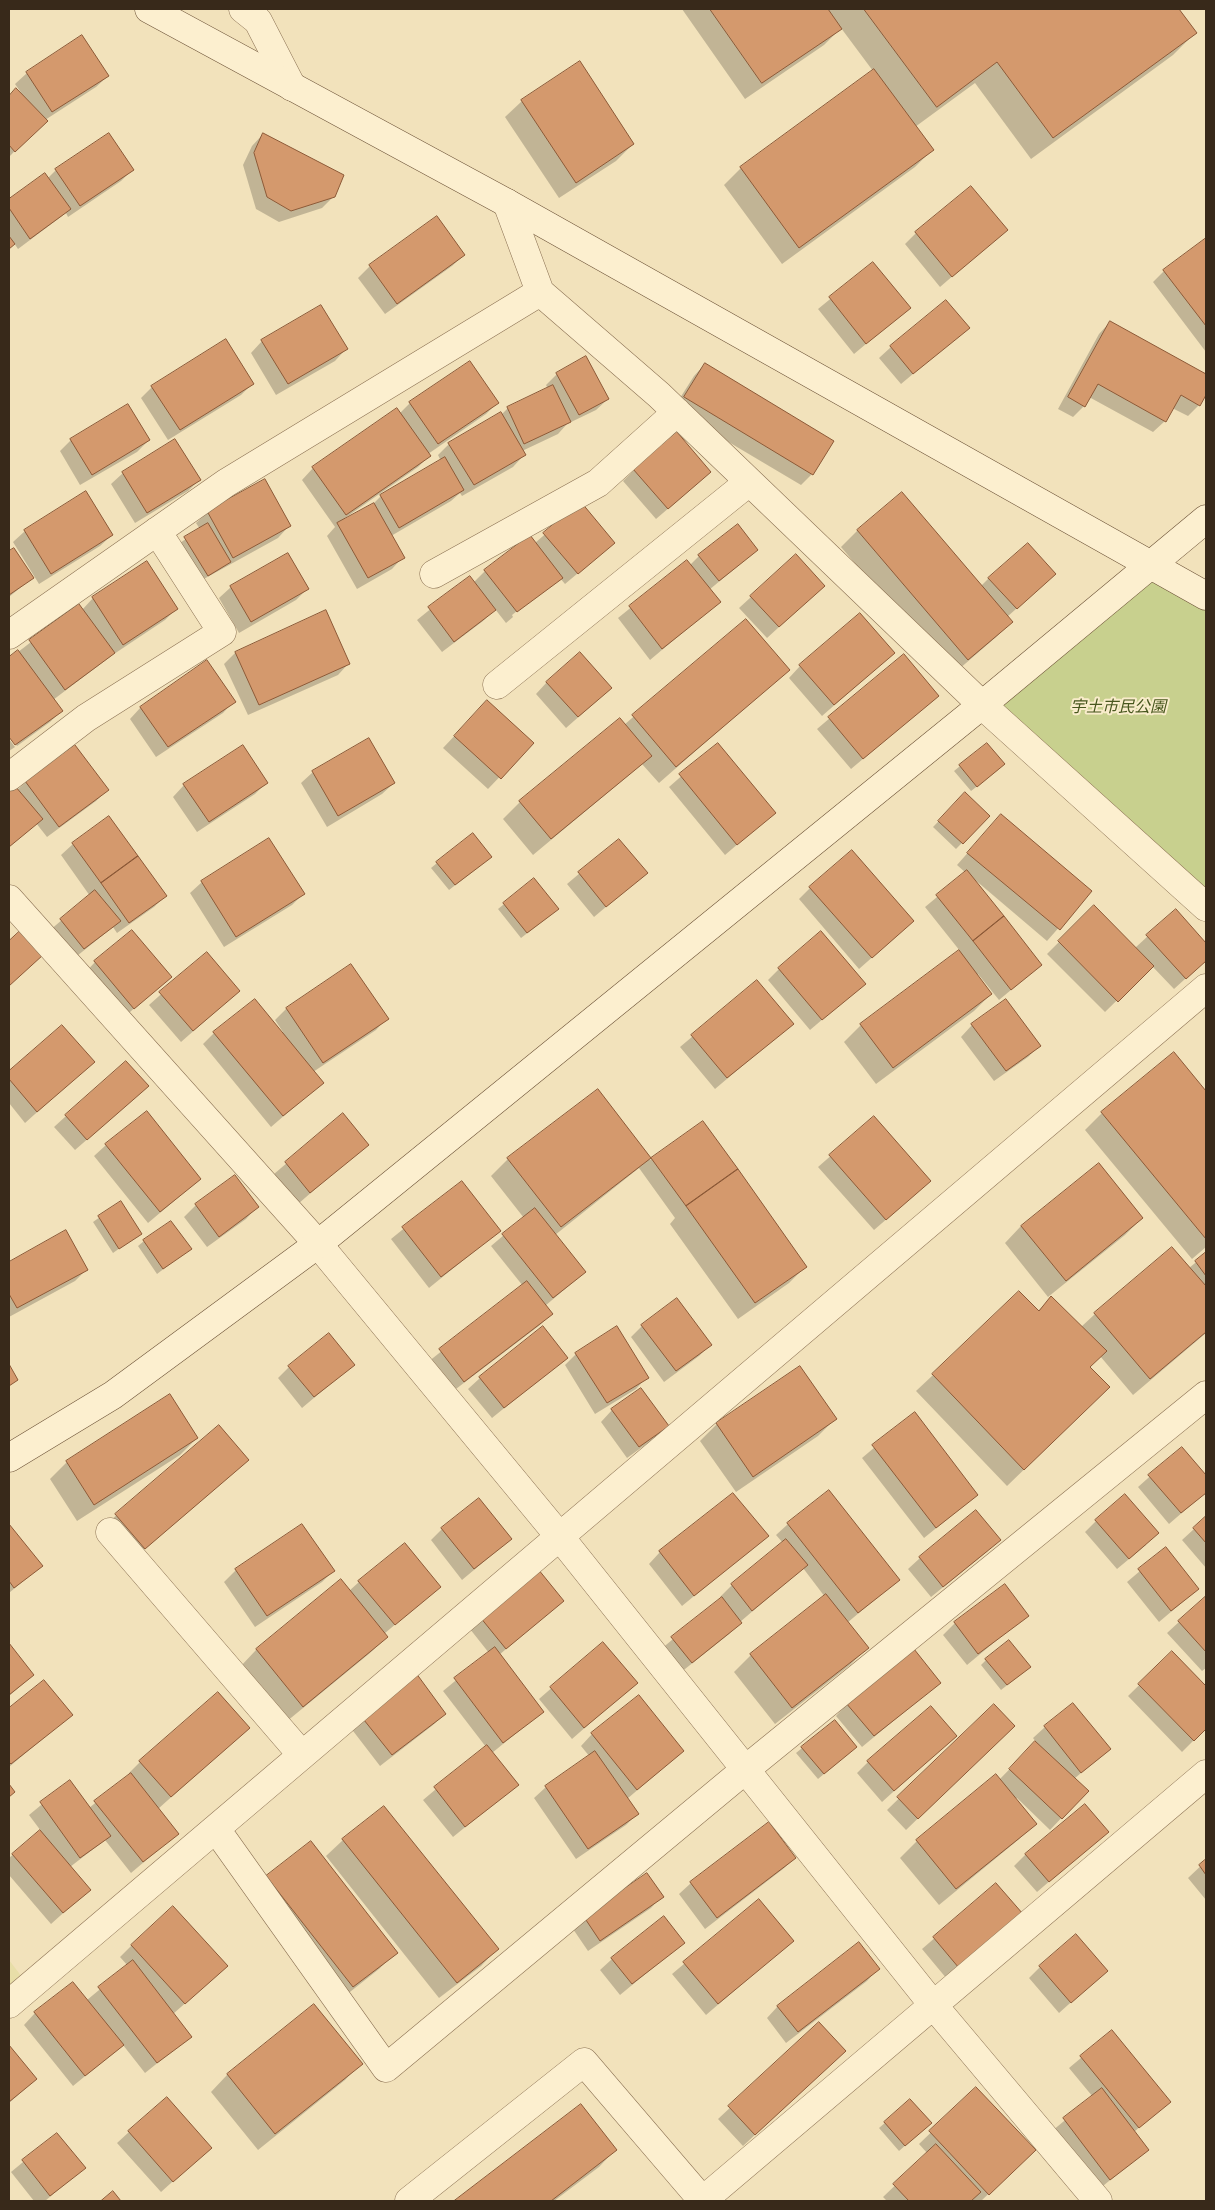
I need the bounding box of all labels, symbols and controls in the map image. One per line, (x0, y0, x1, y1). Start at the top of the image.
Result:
park label: 宇土市民公園 (1070, 697, 1166, 717)

